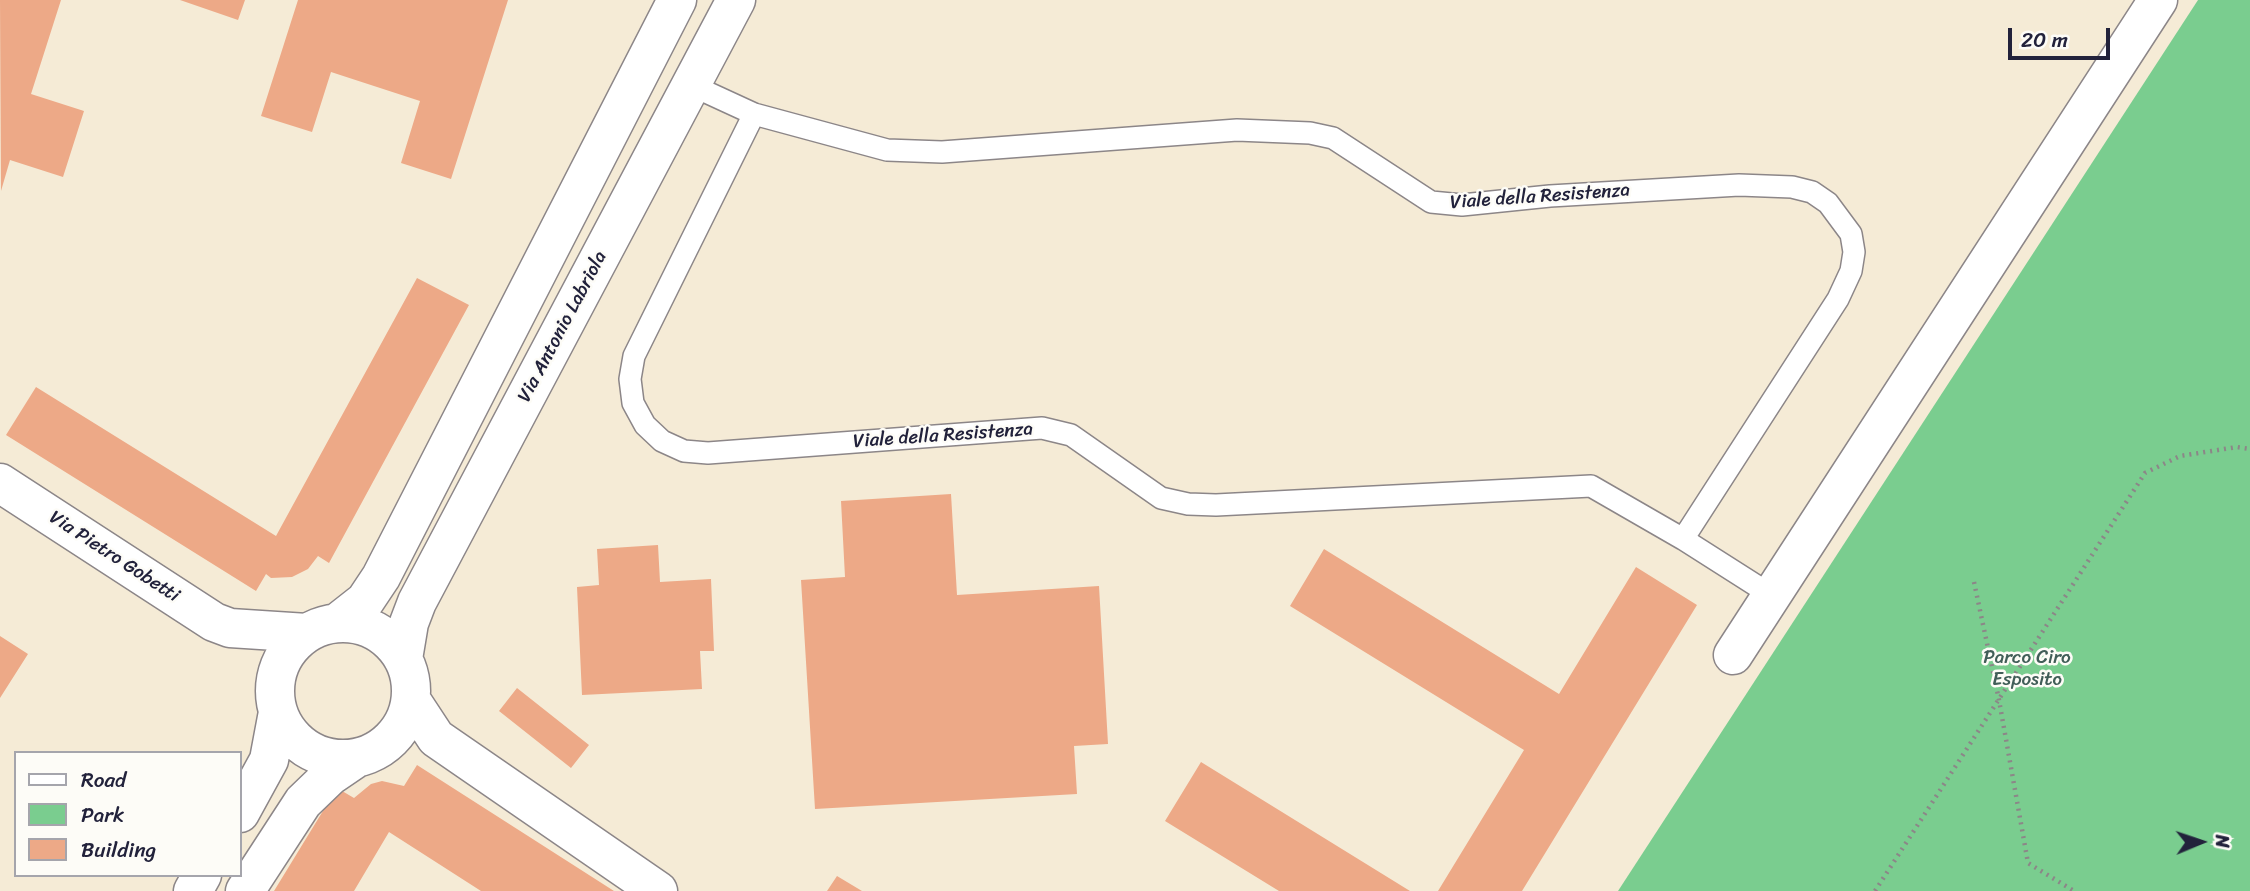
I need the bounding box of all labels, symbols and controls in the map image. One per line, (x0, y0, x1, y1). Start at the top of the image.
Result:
scale bar (2012, 14, 2114, 58)
text: 20 m (2021, 21, 2068, 59)
street label: Viale della Resistenza (1449, 179, 1631, 215)
street label: Via Antonio Labriola (514, 248, 612, 406)
street label: Viale della Resistenza (852, 418, 1034, 454)
street label: Via Pietro Gobetti (45, 506, 183, 608)
park label: Parco Ciro Esposito (1983, 647, 2071, 691)
legend (14, 751, 242, 877)
text: Road (81, 761, 126, 799)
text: Park (81, 796, 124, 834)
north arrow (2166, 807, 2236, 877)
text: Building (81, 831, 156, 869)
text: N (2206, 834, 2239, 848)

